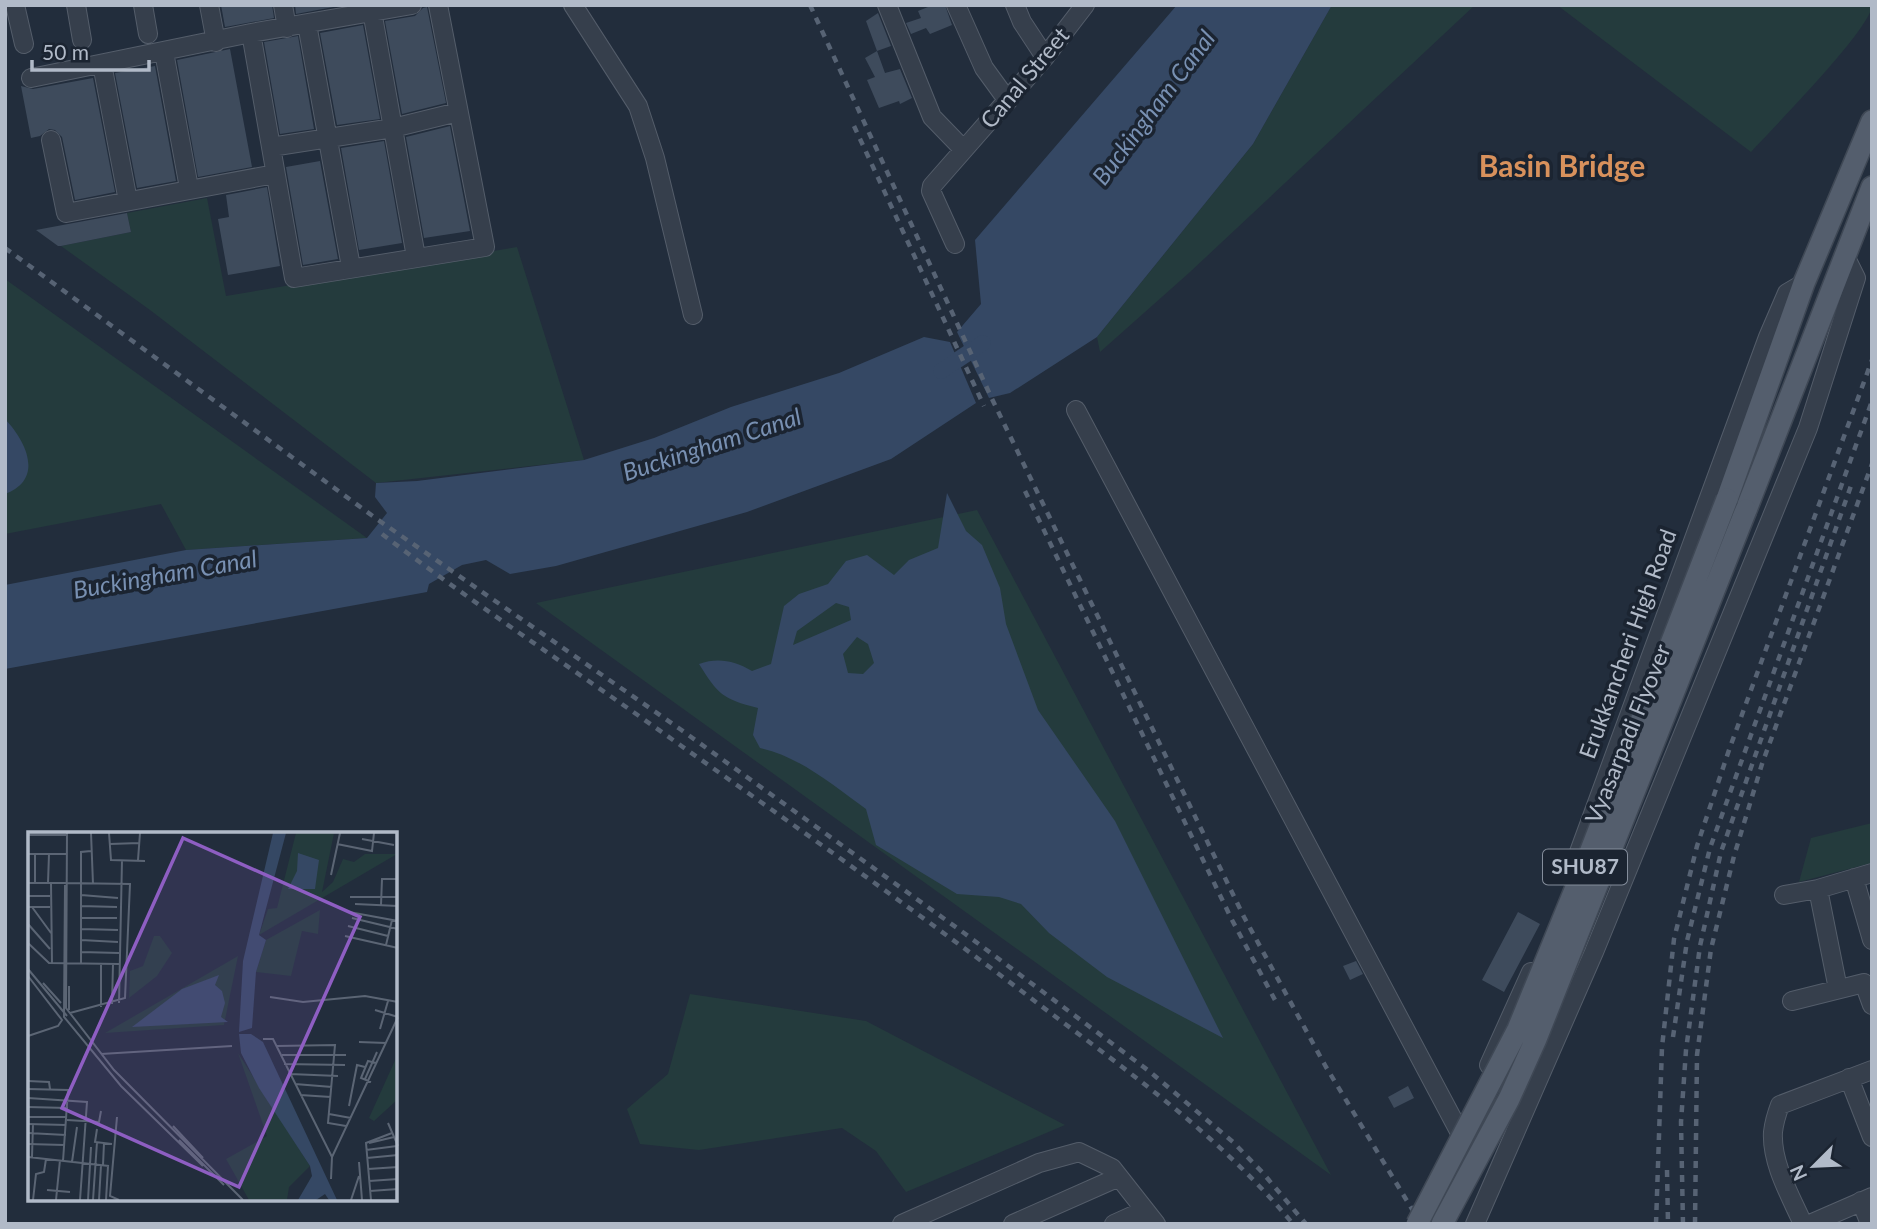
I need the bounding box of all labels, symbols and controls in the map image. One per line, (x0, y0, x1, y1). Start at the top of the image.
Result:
street label: Canal Street (974, 21, 1075, 133)
water label: Buckingham Canal (1085, 24, 1221, 190)
scale bar (32, 28, 149, 72)
text: 50 m (42, 39, 89, 64)
district label: Basin Bridge (1479, 147, 1645, 183)
water label: Buckingham Canal (619, 401, 805, 486)
street label: Erukkancheri High Road (1572, 525, 1682, 762)
water label: Buckingham Canal (71, 543, 259, 604)
street label: Vyasarpadi Flyover (1578, 639, 1676, 827)
inset map (28, 832, 397, 1201)
road number: SHU87 (1543, 850, 1627, 884)
north arrow (1779, 1131, 1849, 1201)
text: N (1785, 1162, 1811, 1184)

